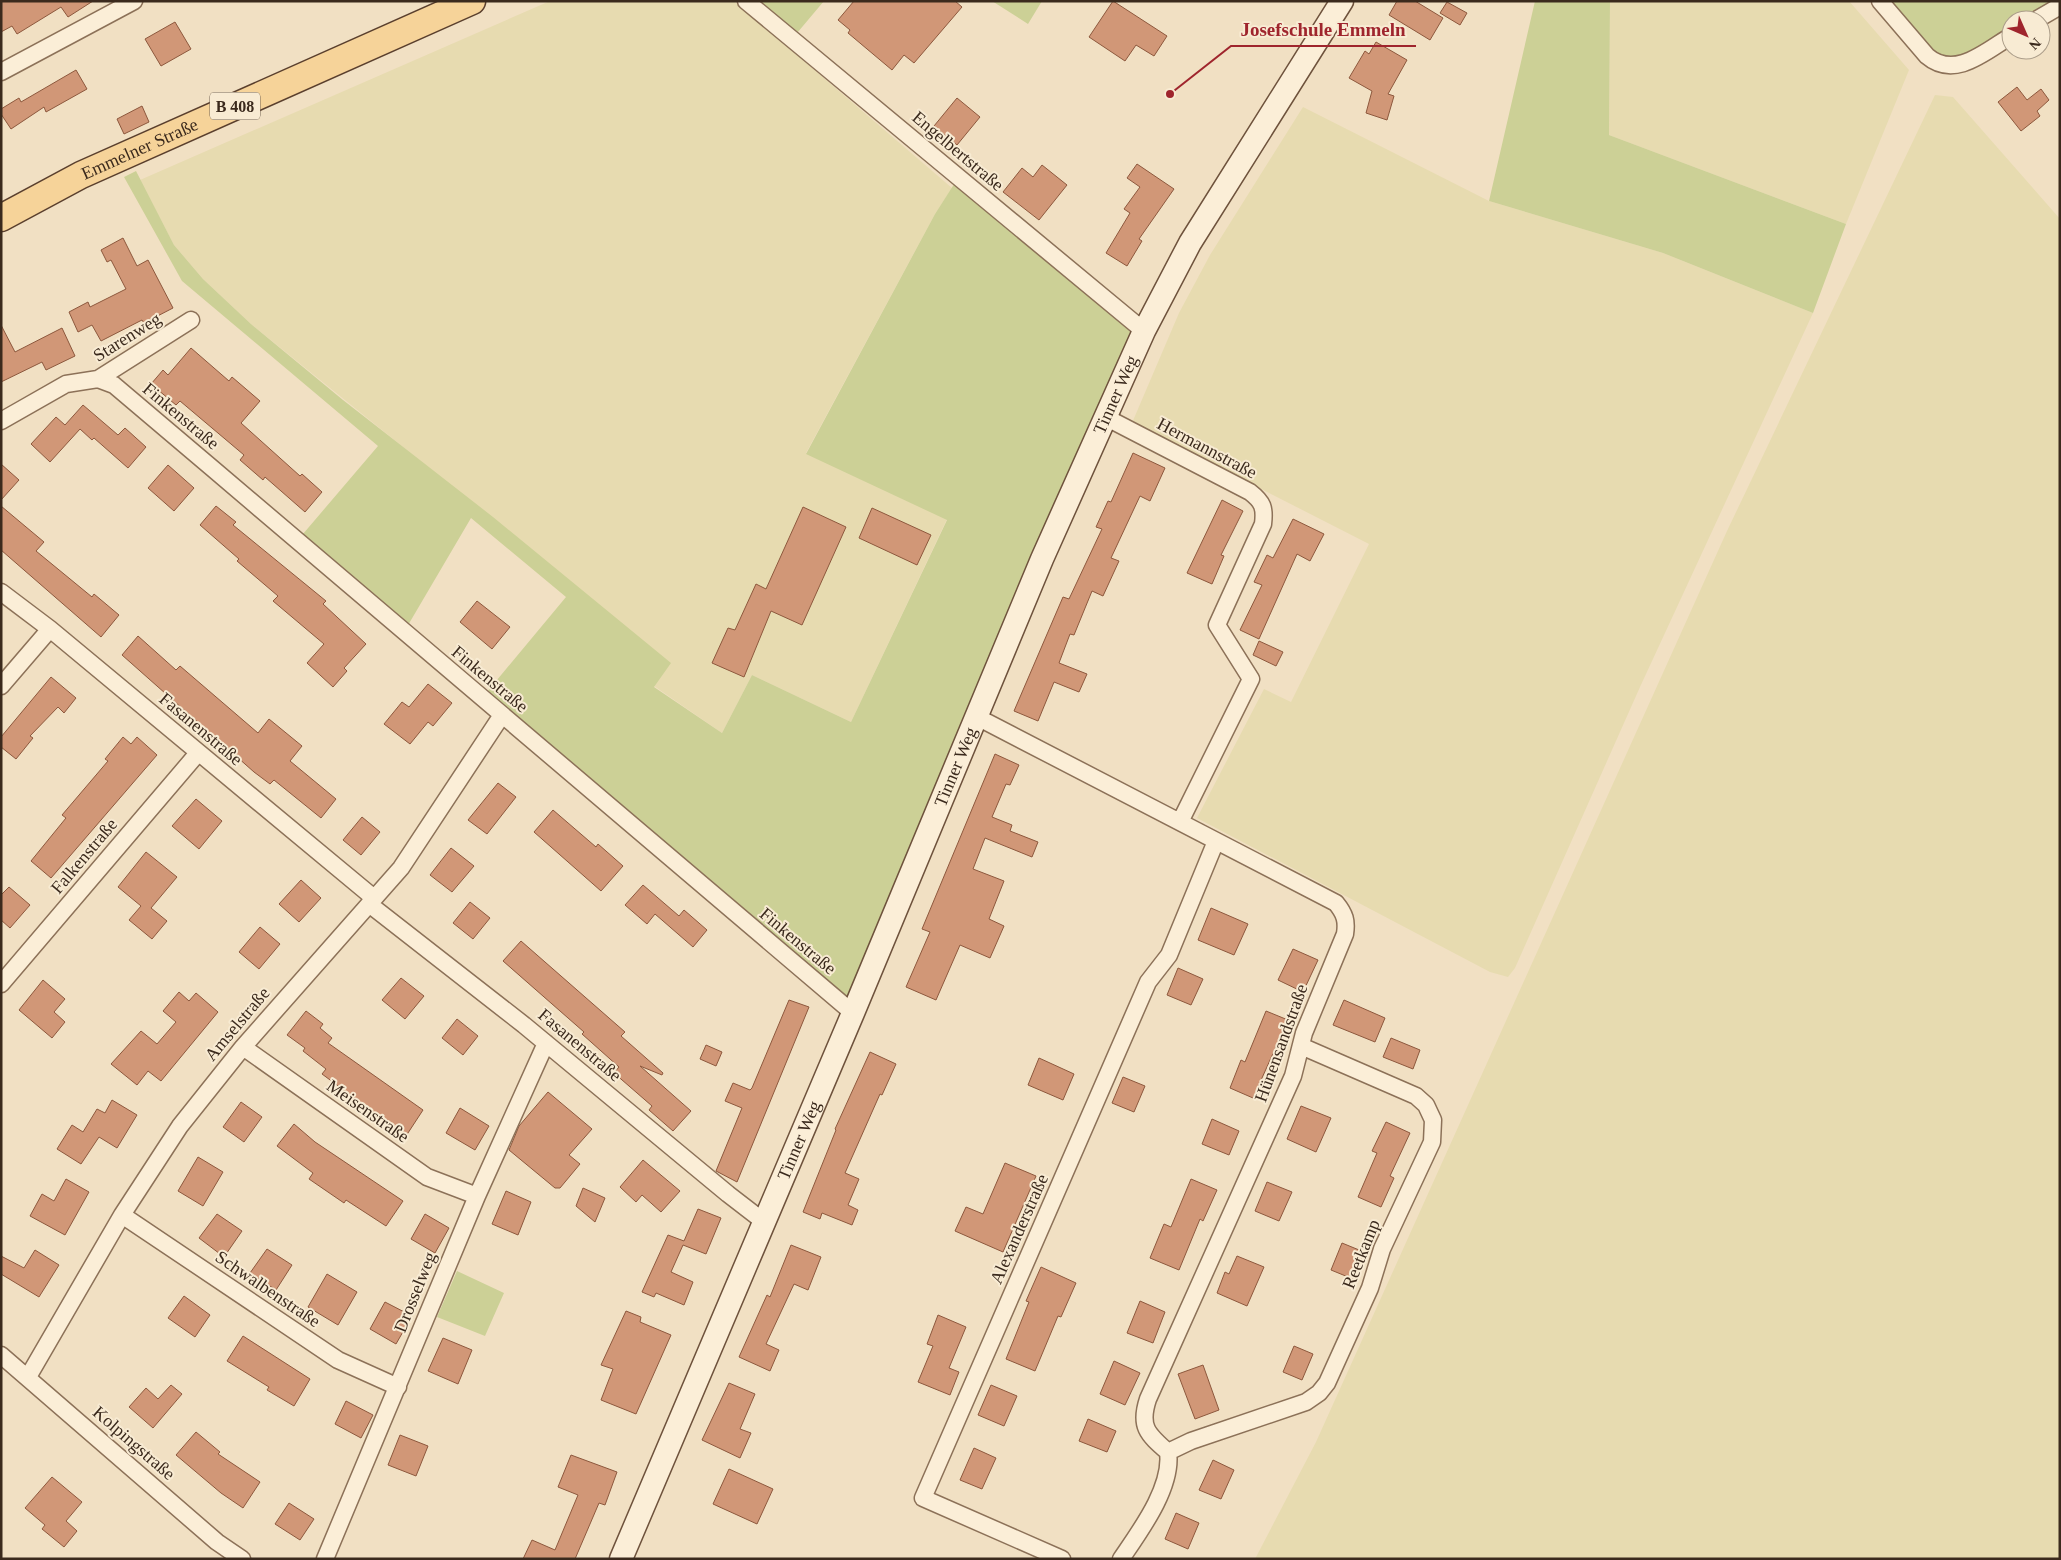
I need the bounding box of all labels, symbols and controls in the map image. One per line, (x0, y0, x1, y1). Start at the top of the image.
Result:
north arrow (2001, 10, 2051, 60)
callout: Josefschule Emmeln (1231, 12, 1416, 46)
text: Josefschule Emmeln (1240, 19, 1406, 40)
text: N (2026, 35, 2044, 53)
road number: B 408 (210, 92, 260, 120)
street label: Engelbertstraße (908, 107, 1008, 195)
street label: Emmelner Straße (78, 114, 201, 184)
street label: Starenweg (89, 308, 165, 366)
street label: Tinner Weg (1089, 352, 1142, 437)
street label: Finkenstraße (139, 378, 223, 454)
street label: Hermannstraße (1154, 413, 1260, 483)
street label: Finkenstraße (448, 641, 532, 717)
street label: Fasanenstraße (156, 689, 246, 769)
street label: Tinner Weg (930, 724, 981, 809)
street label: Falkenstraße (47, 814, 121, 898)
street label: Finkenstraße (756, 903, 840, 979)
street label: Hünensandstraße (1250, 981, 1312, 1105)
street label: Amselstraße (200, 983, 274, 1065)
street label: Fasanenstraße (535, 1005, 625, 1085)
street label: Meisenstraße (323, 1075, 413, 1147)
street label: Tinner Weg (773, 1098, 825, 1183)
street label: Alexanderstraße (986, 1171, 1052, 1287)
street label: Reetkamp (1338, 1216, 1384, 1292)
street label: Schwalbenstraße (212, 1247, 324, 1331)
street label: Drosselweg (390, 1249, 440, 1335)
street label: Kolpingstraße (89, 1402, 179, 1484)

